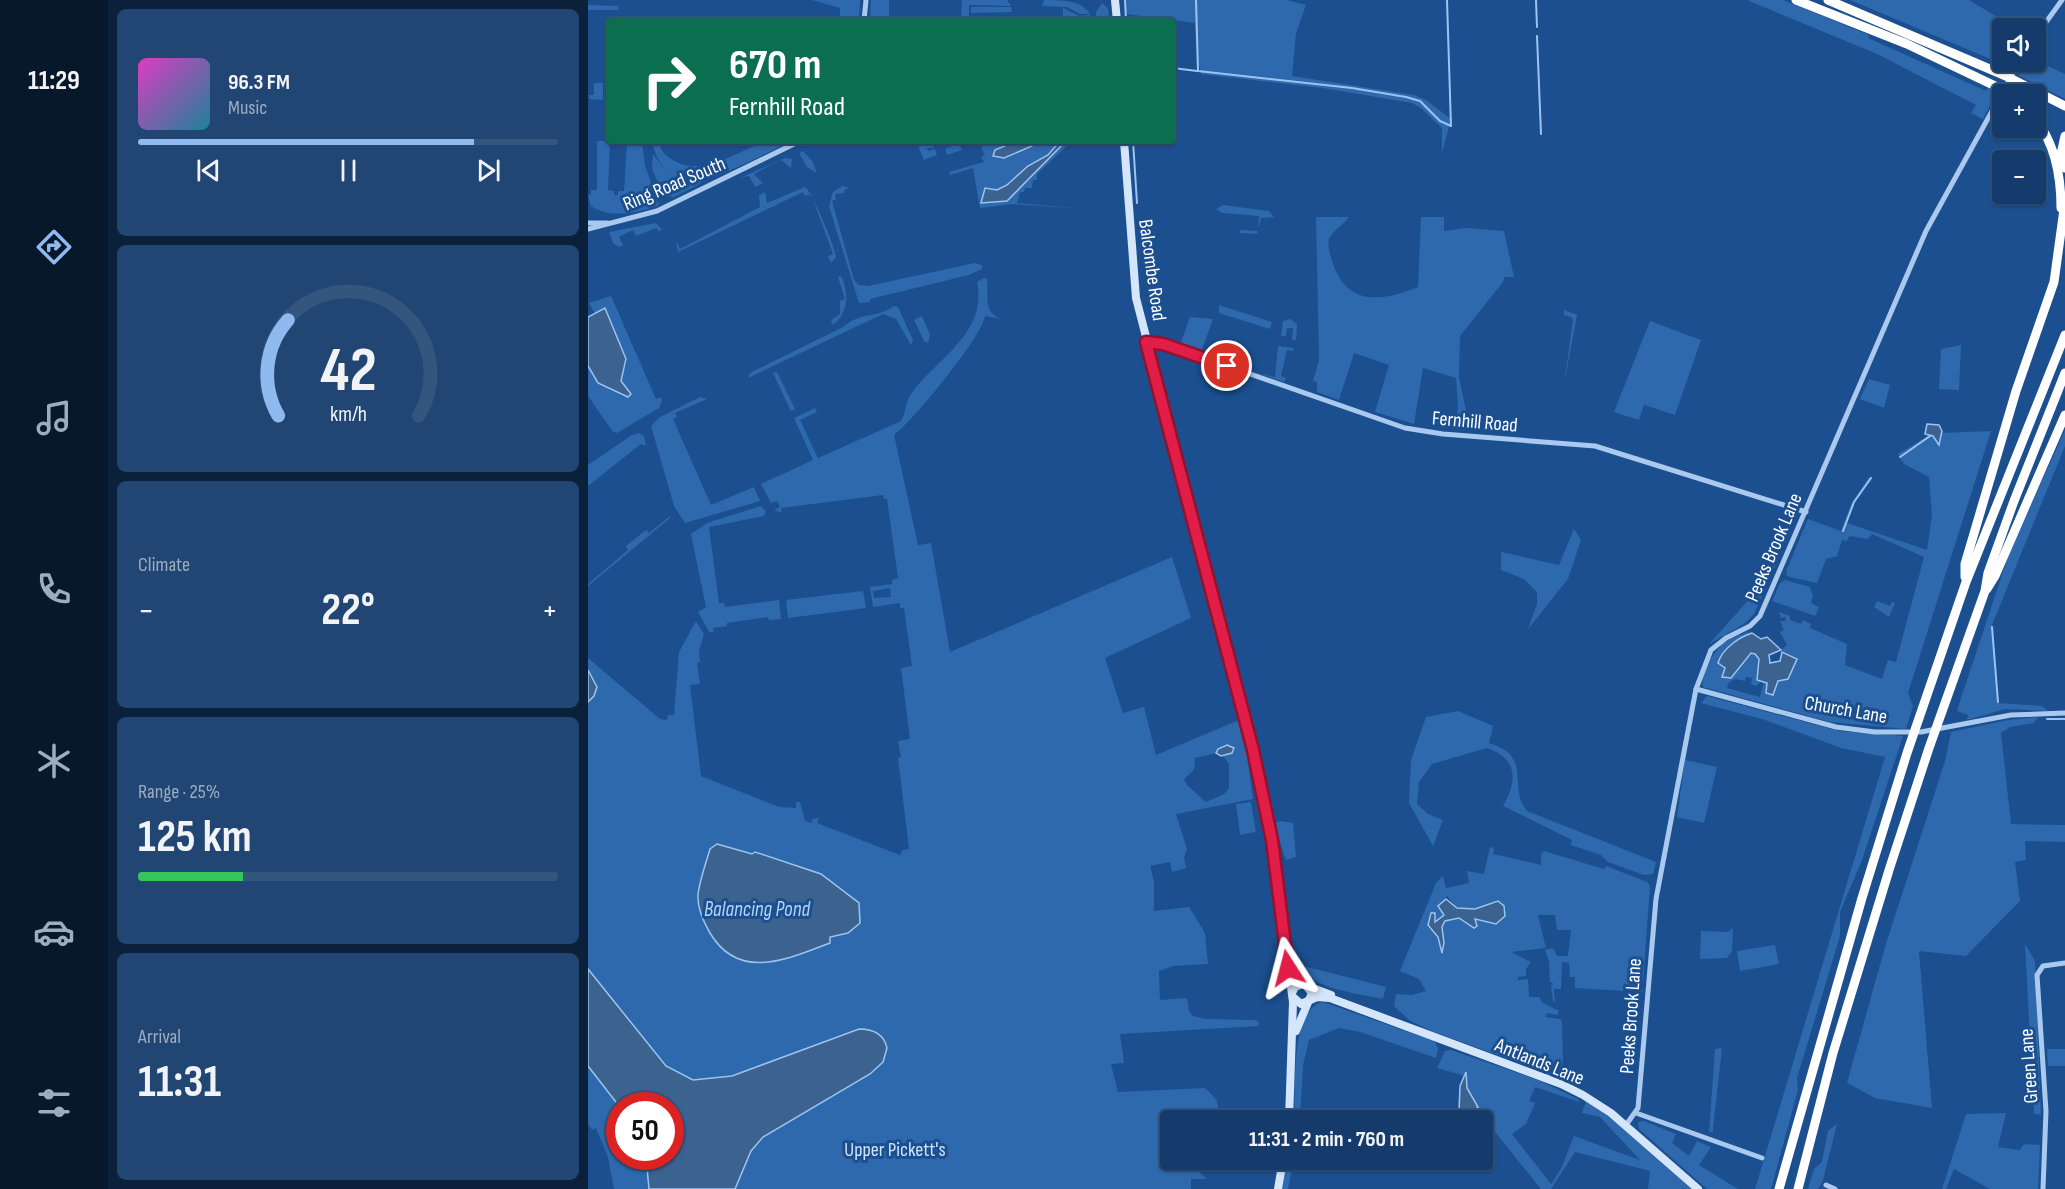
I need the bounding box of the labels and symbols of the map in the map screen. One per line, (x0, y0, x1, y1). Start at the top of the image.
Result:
street label: Ring Road South (620, 152, 729, 216)
street label: Balcombe Road (1133, 218, 1171, 322)
pin (1201, 340, 1252, 391)
street label: Fernhill Road (1431, 406, 1519, 438)
street label: Peeks Brook Lane (1740, 489, 1808, 605)
street label: Church Lane (1803, 691, 1889, 729)
water label: Balancing Pond (704, 897, 811, 922)
position arrow (1256, 936, 1320, 1000)
street label: Peeks Brook Lane (1615, 958, 1647, 1075)
street label: Green Lane (2014, 1028, 2044, 1104)
street label: Antlands Lane (1491, 1033, 1588, 1091)
speed limit sign: 50 (606, 1092, 684, 1170)
park label: Upper Pickett's (844, 1138, 946, 1162)

